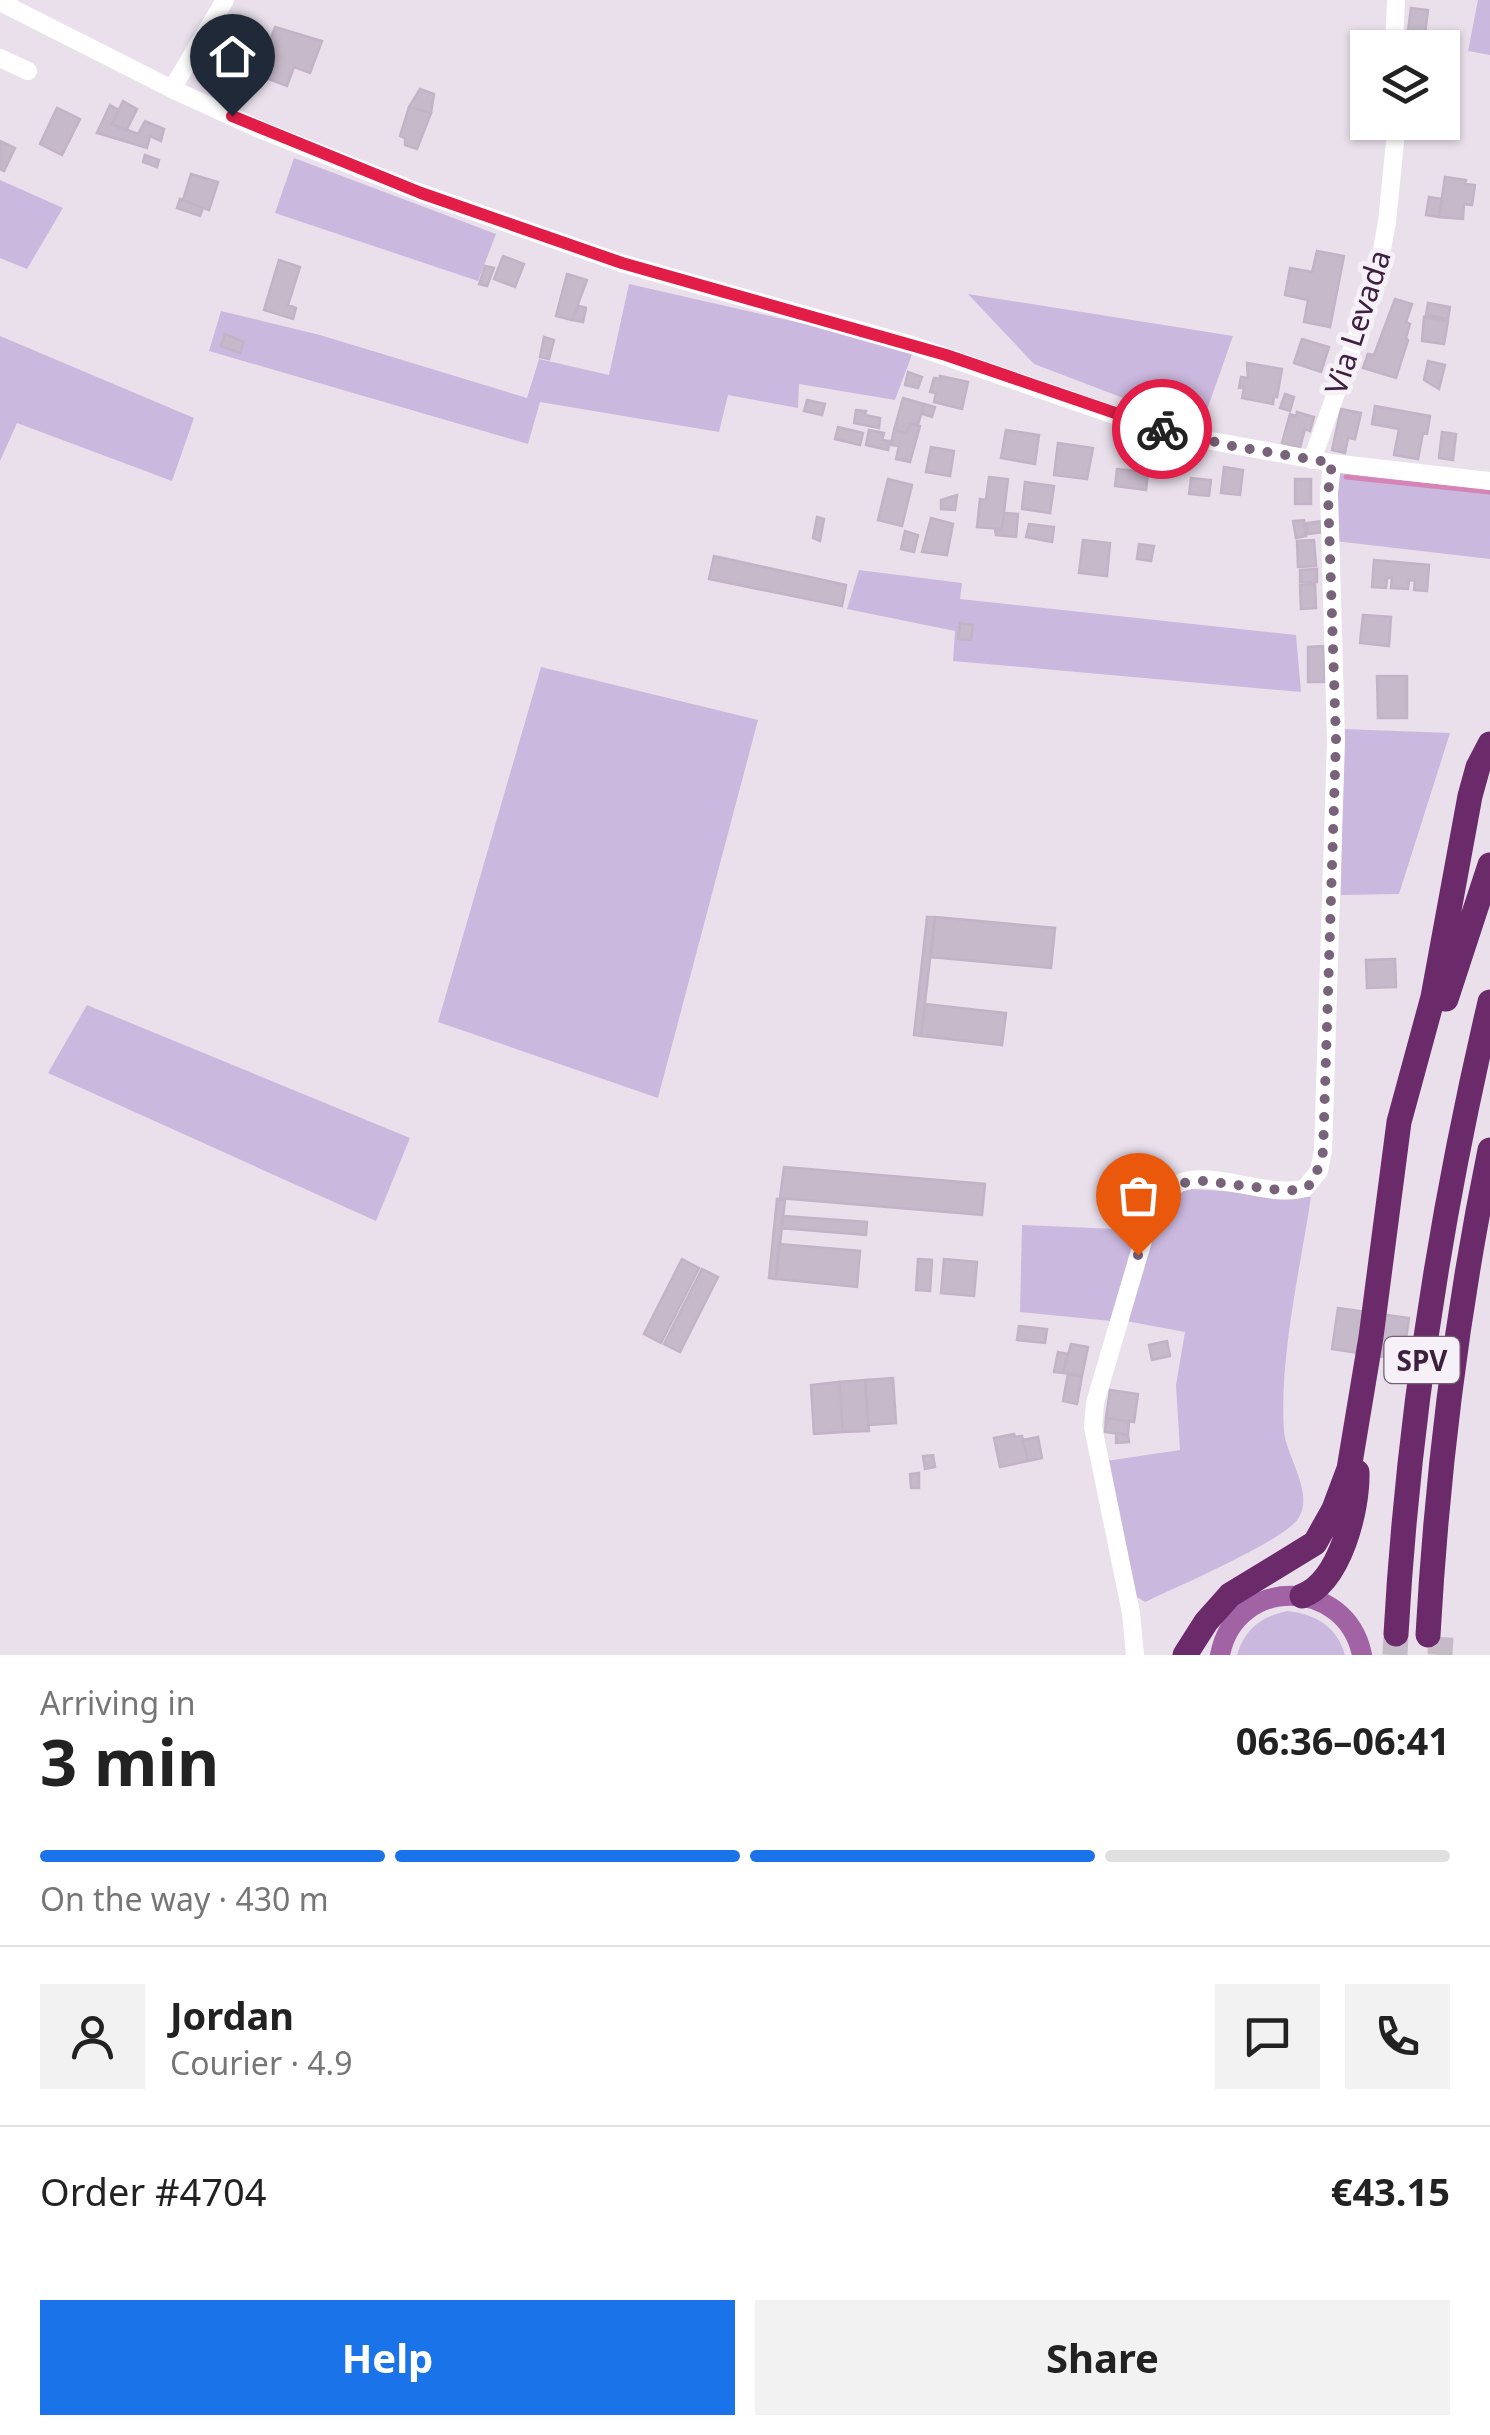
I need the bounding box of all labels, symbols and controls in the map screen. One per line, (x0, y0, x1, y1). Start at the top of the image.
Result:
pin (190, 14, 275, 117)
icon: home (205, 29, 260, 84)
map controls (1350, 30, 1460, 140)
button: layers (1350, 30, 1460, 140)
street label: Via Levada (1314, 244, 1400, 400)
courier (1112, 379, 1212, 479)
icon: bike (1135, 402, 1190, 457)
pin (1096, 1153, 1181, 1256)
icon: bag (1111, 1168, 1166, 1223)
road number: SPV (1384, 1337, 1460, 1383)
text: Arriving in (40, 1681, 195, 1724)
text: 06:36–06:41 (1236, 1714, 1450, 1766)
text: 3 min (40, 1717, 219, 1805)
text: On the way · 430 m (40, 1877, 329, 1920)
button: person (40, 1984, 145, 2089)
button: chat (1215, 1984, 1320, 2089)
button: phone (1345, 1984, 1450, 2089)
text: Jordan (170, 1989, 294, 2041)
text: Courier · 4.9 (170, 2041, 353, 2084)
text: Order #4704 (40, 2165, 266, 2217)
text: €43.15 (1331, 2165, 1450, 2217)
button: Help (40, 2300, 735, 2415)
button: Share (755, 2300, 1450, 2415)

